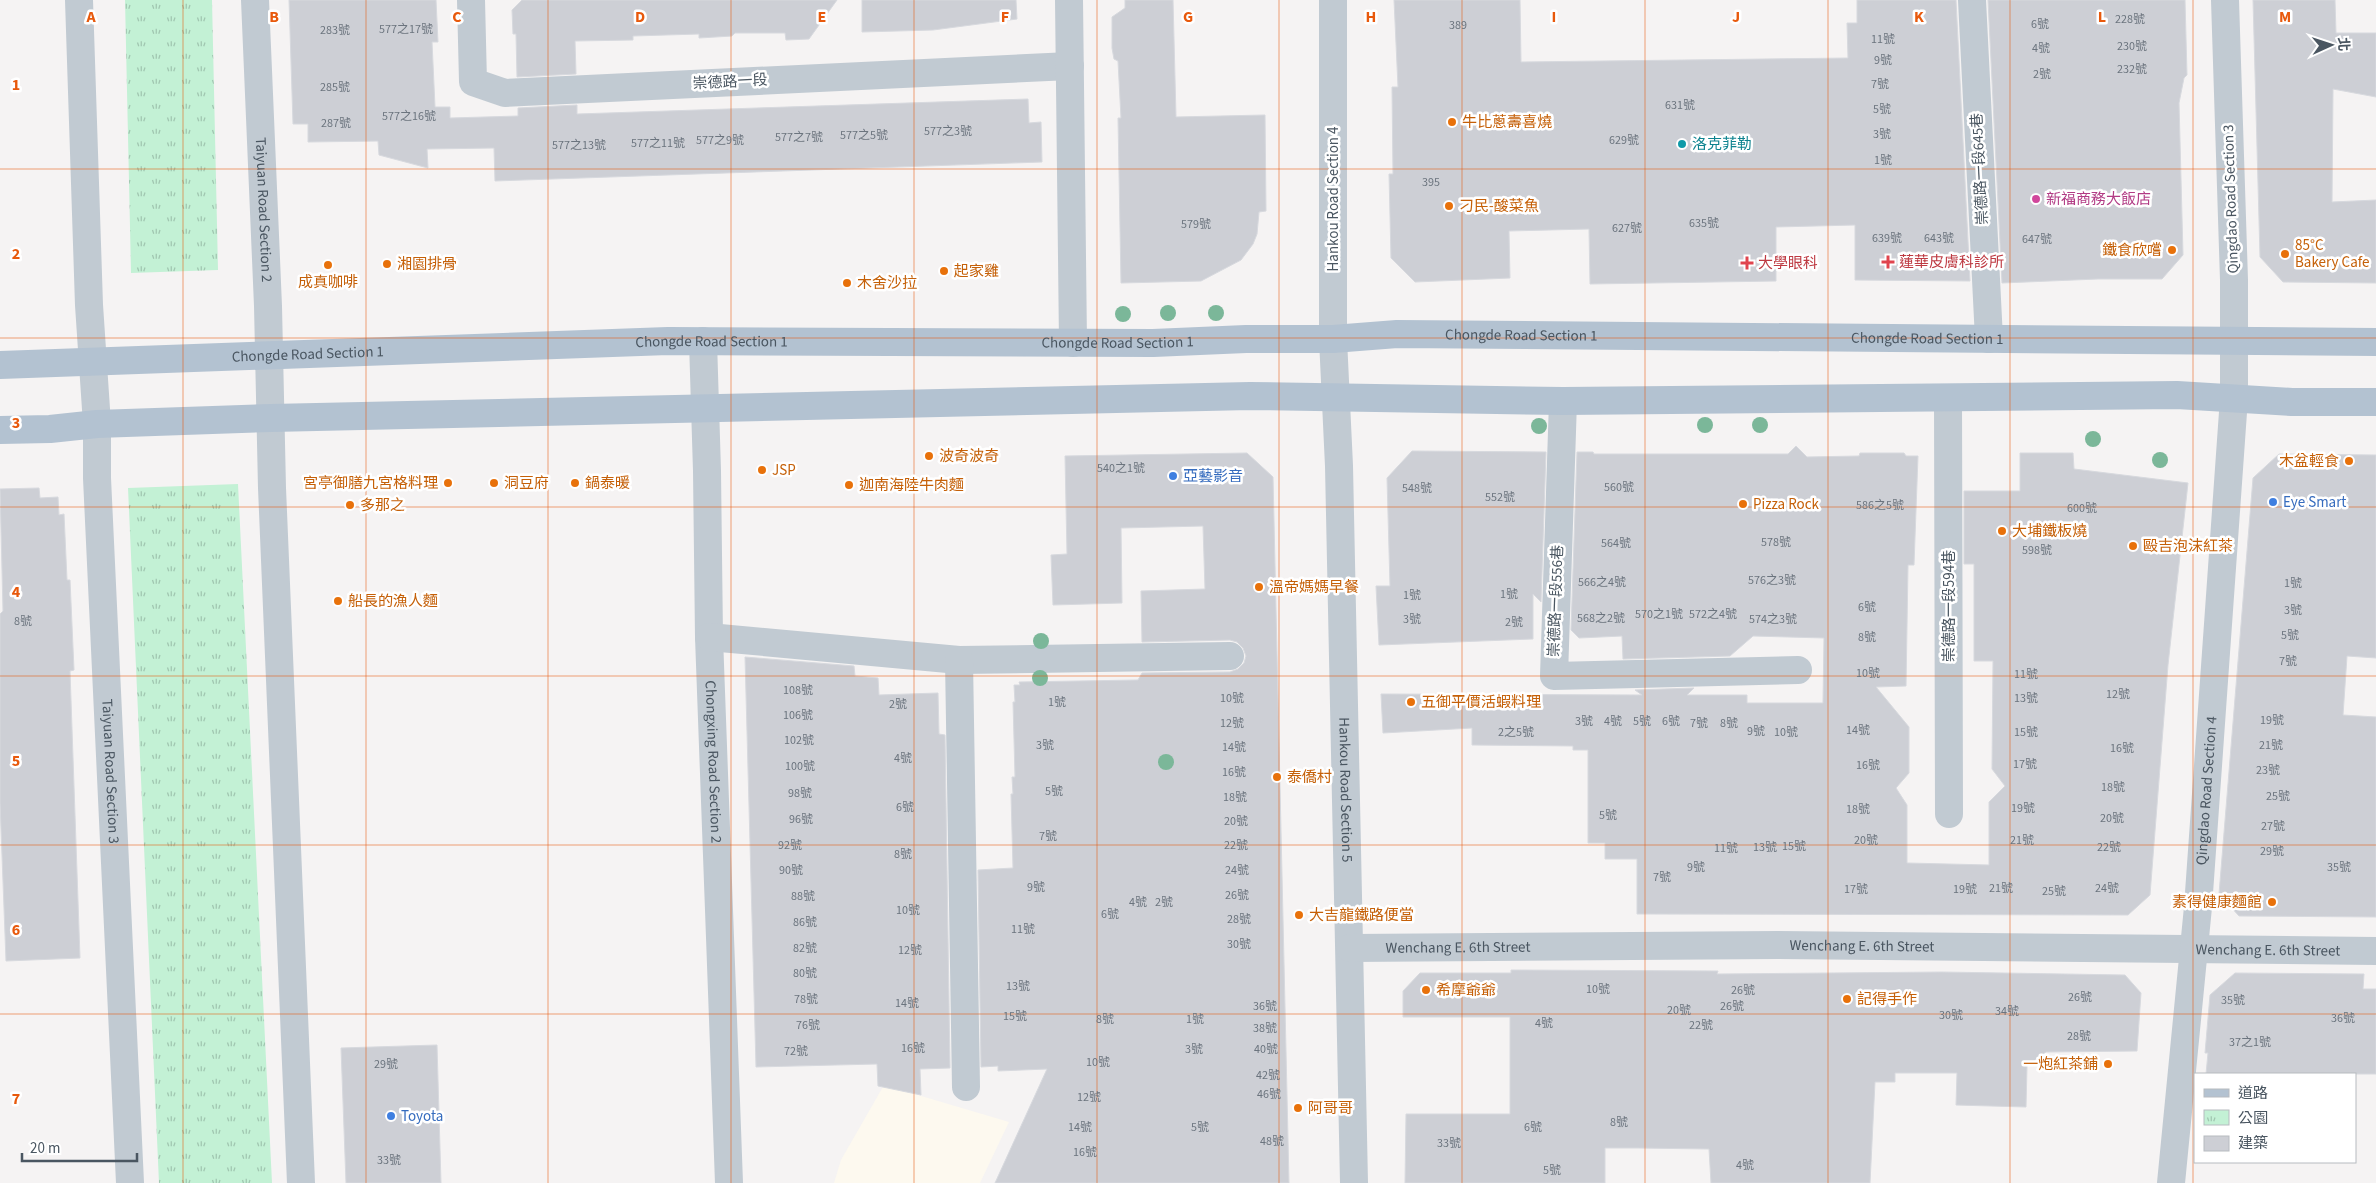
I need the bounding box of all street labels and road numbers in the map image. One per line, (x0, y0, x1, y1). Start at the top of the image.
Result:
street label: 崇德路一段 (692, 70, 768, 94)
street label: 崇德路一段645巷 (1967, 112, 1993, 226)
street label: Qingdao Road Section 3 (2218, 124, 2244, 274)
street label: Hankou Road Section 4 (1323, 126, 1344, 271)
street label: Taiyuan Road Section 2 (250, 137, 277, 283)
street label: Chongde Road Section 1 (1445, 324, 1598, 346)
street label: Chongde Road Section 1 (1851, 327, 2003, 349)
street label: Chongde Road Section 1 (635, 330, 788, 353)
street label: Chongde Road Section 1 (1041, 331, 1194, 354)
street label: Chongde Road Section 1 (231, 341, 384, 367)
street label: 崇德路一段556巷 (1544, 544, 1568, 658)
street label: 崇德路一段594巷 (1939, 550, 1960, 662)
street label: Chongxing Road Section 2 (700, 680, 727, 844)
street label: Taiyuan Road Section 3 (97, 698, 125, 844)
street label: Qingdao Road Section 4 (2190, 715, 2222, 866)
street label: Hankou Road Section 5 (1334, 717, 1358, 863)
street label: Wenchang E. 6th Street (1789, 935, 1935, 957)
street label: Wenchang E. 6th Street (1385, 936, 1531, 958)
street label: Wenchang E. 6th Street (2195, 939, 2341, 961)

